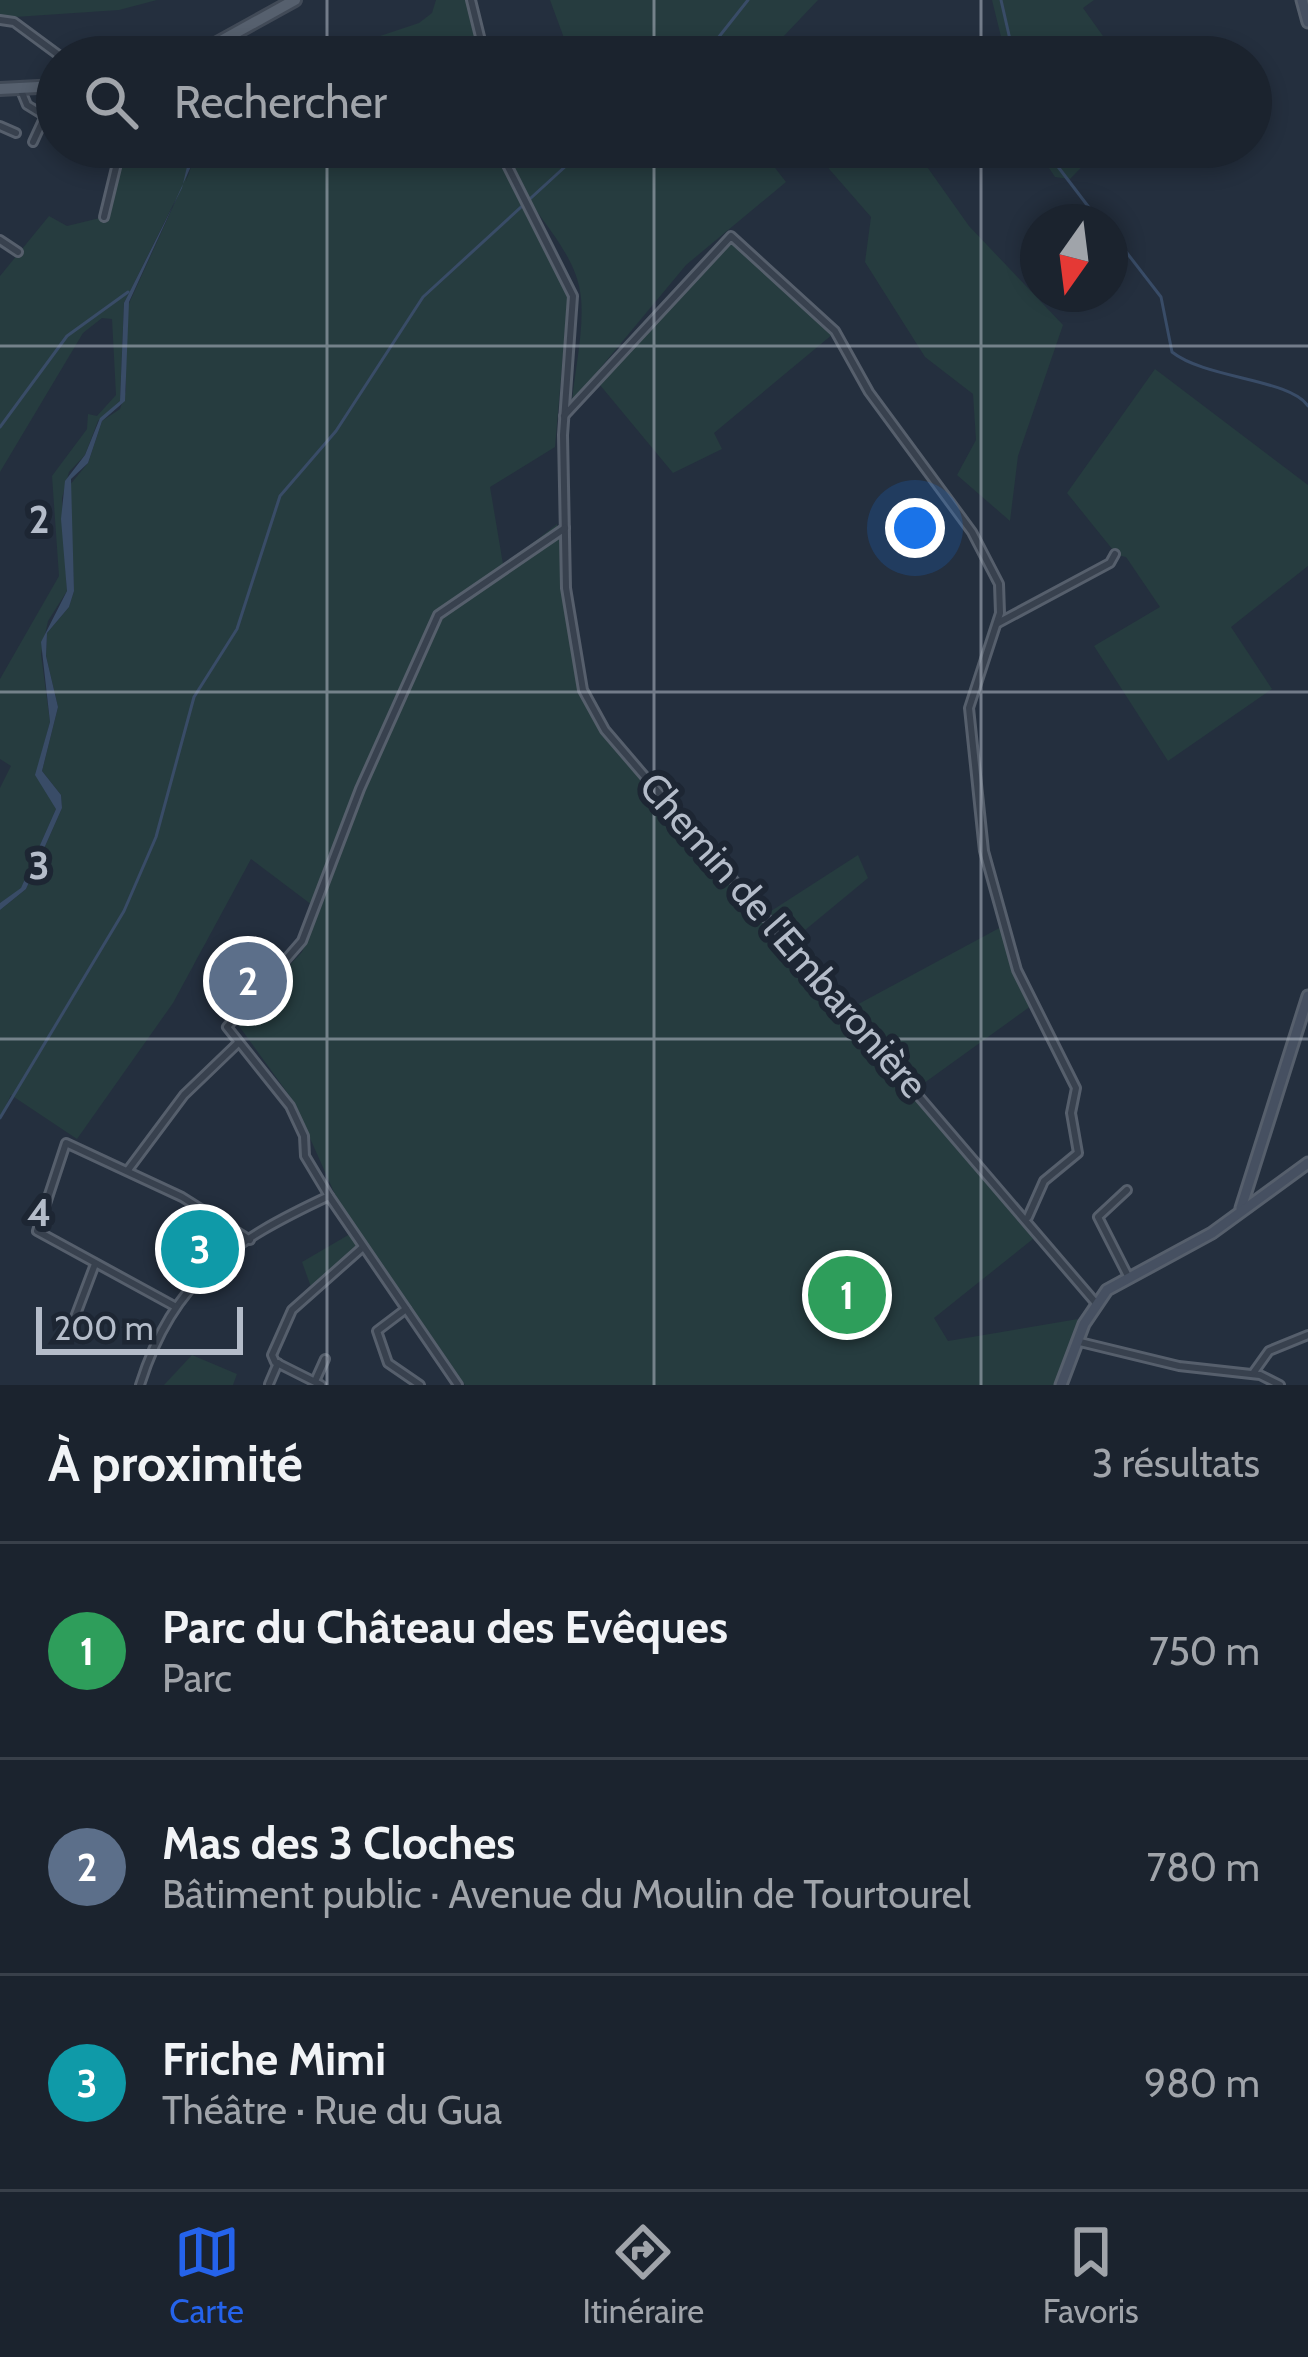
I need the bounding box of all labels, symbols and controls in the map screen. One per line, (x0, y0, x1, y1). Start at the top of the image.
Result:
search box (36, 36, 1272, 168)
icon: search (78, 69, 144, 135)
text: Rechercher (174, 75, 387, 129)
north arrow (1020, 204, 1128, 312)
text: 2 (29, 495, 49, 543)
your location (885, 498, 945, 558)
street label: Chemin de l'Embaronière (630, 763, 938, 1107)
text: 3 (28, 841, 50, 889)
pin: 2 (209, 936, 287, 1026)
text: 4 (27, 1188, 51, 1236)
pin: 3 (161, 1204, 239, 1294)
pin: 1 (808, 1250, 886, 1340)
scale bar (36, 1301, 243, 1354)
text: 200 m (54, 1308, 154, 1348)
text: À proximité (48, 1432, 303, 1494)
text: 3 résultats (1092, 1439, 1260, 1487)
text: Parc du Château des Evêques (162, 1600, 728, 1654)
text: 1 (80, 1627, 94, 1675)
text: 750 m (1149, 1627, 1260, 1675)
text: Parc (162, 1654, 232, 1702)
text: Mas des 3 Cloches (162, 1816, 515, 1870)
text: 2 (77, 1843, 97, 1891)
text: 780 m (1147, 1843, 1260, 1891)
text: Bâtiment public · Avenue du Moulin de Tourtourel (162, 1870, 971, 1918)
text: Friche Mimi (162, 2032, 386, 2086)
text: 3 (76, 2059, 98, 2107)
text: 980 m (1144, 2059, 1260, 2107)
text: Théâtre · Rue du Gua (162, 2086, 502, 2134)
tab: Carte (169, 2219, 244, 2331)
tab: Itinéraire (583, 2219, 704, 2331)
tab: Favoris (1043, 2219, 1139, 2331)

